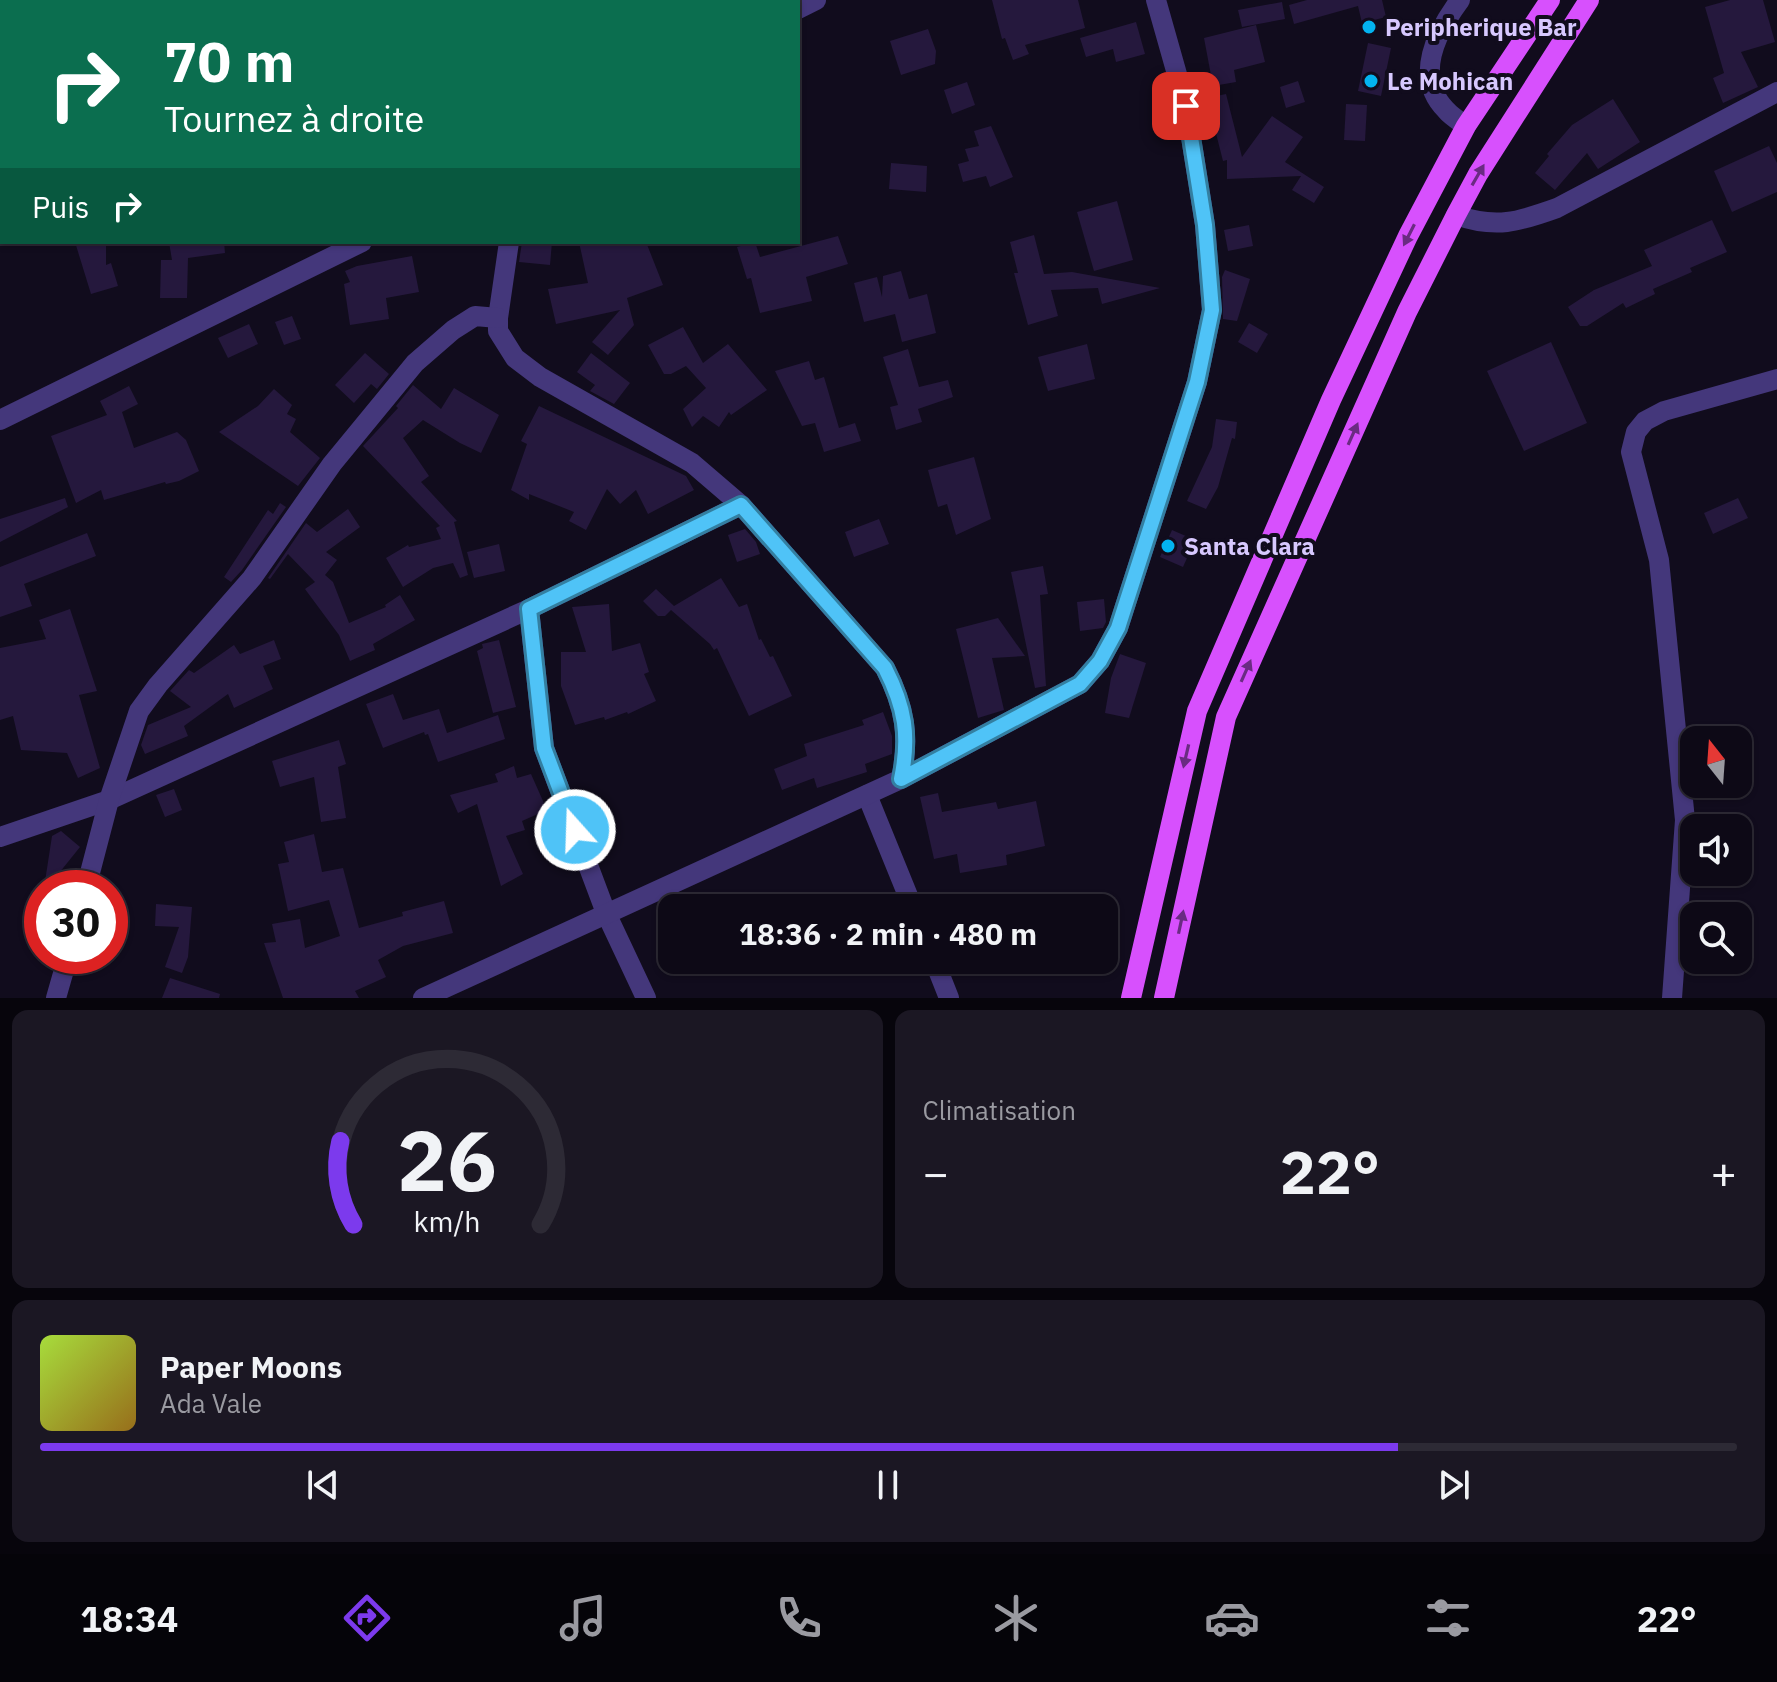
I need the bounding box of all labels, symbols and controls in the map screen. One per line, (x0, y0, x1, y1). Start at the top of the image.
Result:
place label: Peripherique Bar (1385, 11, 1577, 43)
marker: Peripherique Bar (1360, 18, 1378, 36)
text: 70 m (164, 25, 294, 97)
icon: right (32, 32, 136, 136)
place label: Le Mohican (1387, 65, 1513, 97)
pin (1152, 72, 1220, 140)
marker: Le Mohican (1362, 72, 1380, 90)
icon: arrive (1164, 84, 1208, 128)
text: Tournez à droite (164, 95, 424, 142)
one-way arrow (1471, 164, 1485, 186)
icon: right (105, 184, 149, 228)
text: Puis (32, 187, 89, 226)
one-way arrow (1403, 223, 1416, 246)
one-way arrow (1346, 422, 1360, 446)
place label: Santa Clara (1184, 530, 1315, 562)
marker: Santa Clara (1159, 537, 1177, 555)
one-way arrow (1240, 659, 1253, 683)
north arrow (1680, 726, 1752, 798)
map controls (1680, 726, 1752, 974)
one-way arrow (1179, 744, 1192, 769)
position arrow (533, 788, 617, 872)
button: sound (1680, 814, 1752, 886)
speed limit sign: 30 (24, 870, 128, 974)
button: search (1680, 902, 1752, 974)
one-way arrow (1175, 909, 1188, 934)
text: 18:36 · 2 min · 480 m (739, 914, 1037, 953)
text: Climatisation (923, 1093, 1076, 1127)
text: 26 (397, 1106, 497, 1214)
text: 22° (1280, 1132, 1380, 1211)
text: − (923, 1144, 949, 1201)
text: + (1711, 1144, 1737, 1201)
text: km/h (414, 1203, 481, 1240)
text: Paper Moons (160, 1347, 342, 1386)
text: Ada Vale (160, 1386, 262, 1420)
icon: previous (301, 1463, 345, 1507)
icon: pause (866, 1463, 910, 1507)
icon: next (1432, 1463, 1476, 1507)
icon: directions (339, 1590, 395, 1646)
icon: music (555, 1590, 611, 1646)
icon: phone (771, 1590, 827, 1646)
icon: climate (988, 1590, 1044, 1646)
icon: car (1204, 1590, 1260, 1646)
icon: filters (1420, 1590, 1476, 1646)
text: 18:34 (80, 1595, 178, 1642)
text: 22° (1637, 1595, 1697, 1642)

